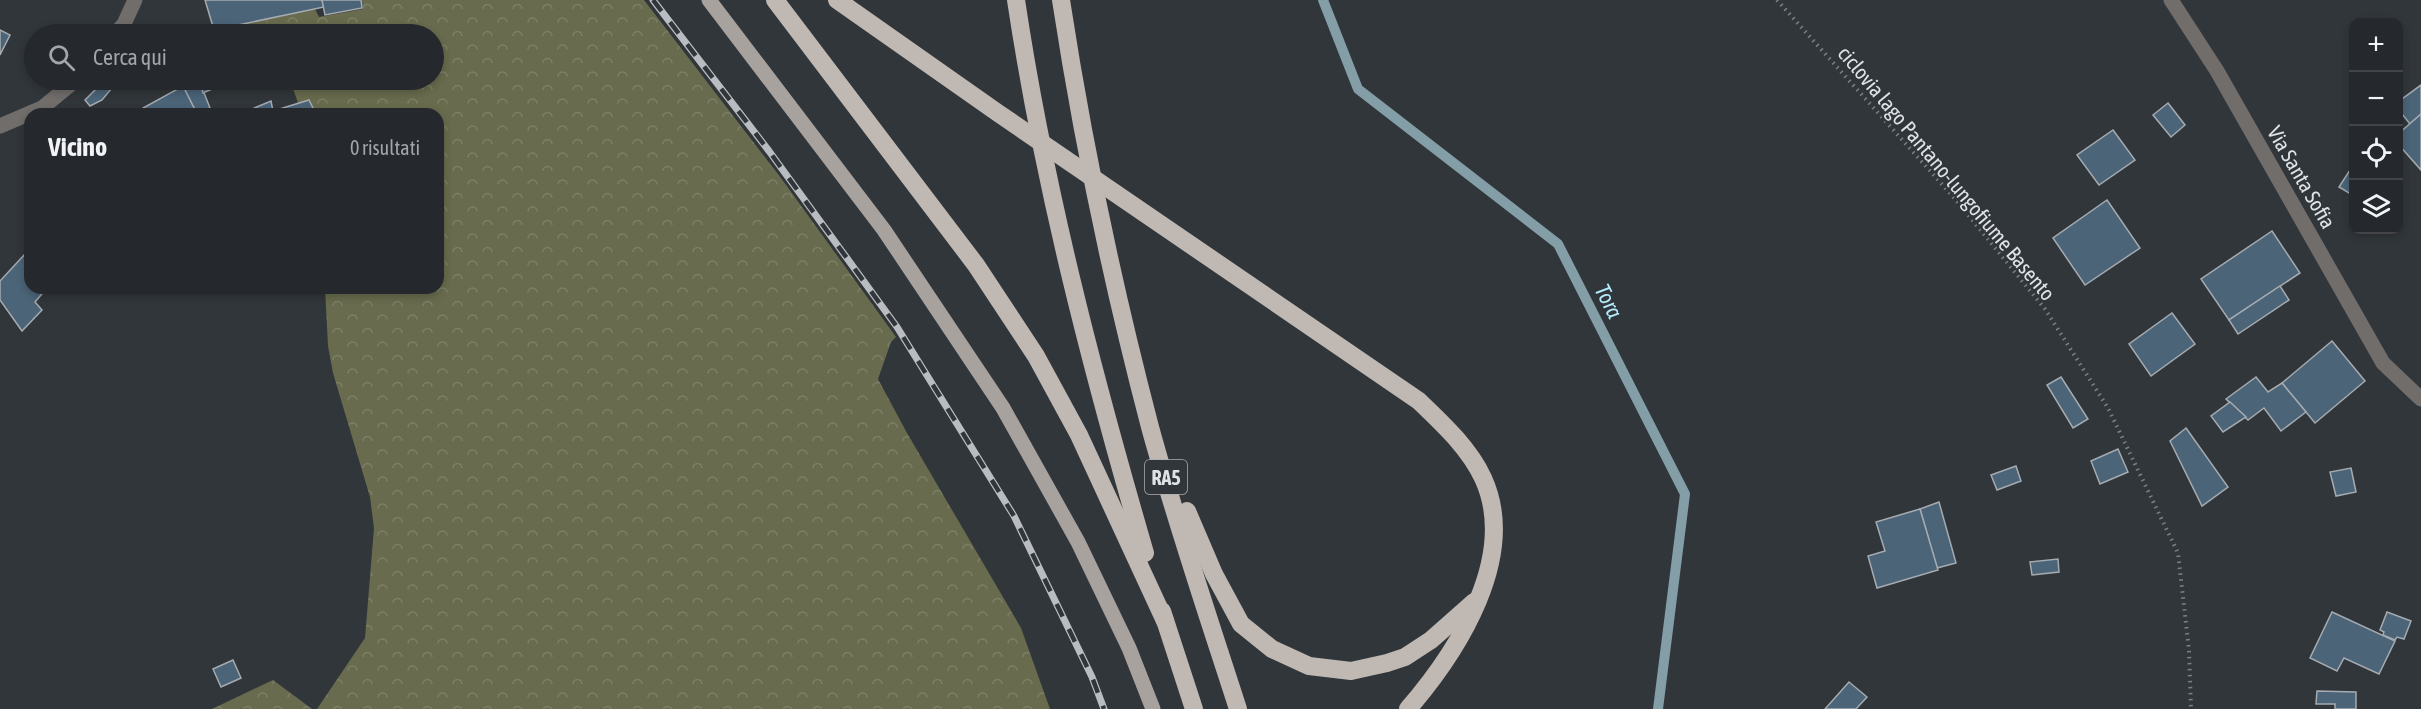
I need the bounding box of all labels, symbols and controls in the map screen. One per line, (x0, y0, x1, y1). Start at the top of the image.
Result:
map controls (2349, 18, 2403, 234)
button: + (2349, 18, 2403, 72)
search box (24, 24, 444, 90)
icon: search (45, 41, 78, 74)
street label: ciclovia lago Pantano-lungofiume Basento (1834, 41, 2060, 305)
text: Cerca qui (93, 44, 167, 70)
button: − (2349, 72, 2403, 126)
street label: Via Santa Sofia (2263, 122, 2341, 232)
button: locate (2349, 126, 2403, 180)
text: Vicino (48, 132, 107, 162)
text: 0 risultati (350, 136, 420, 159)
button: layers (2349, 180, 2403, 234)
water label: Tora (1590, 280, 1628, 322)
road number: RA5 (1145, 460, 1187, 494)

